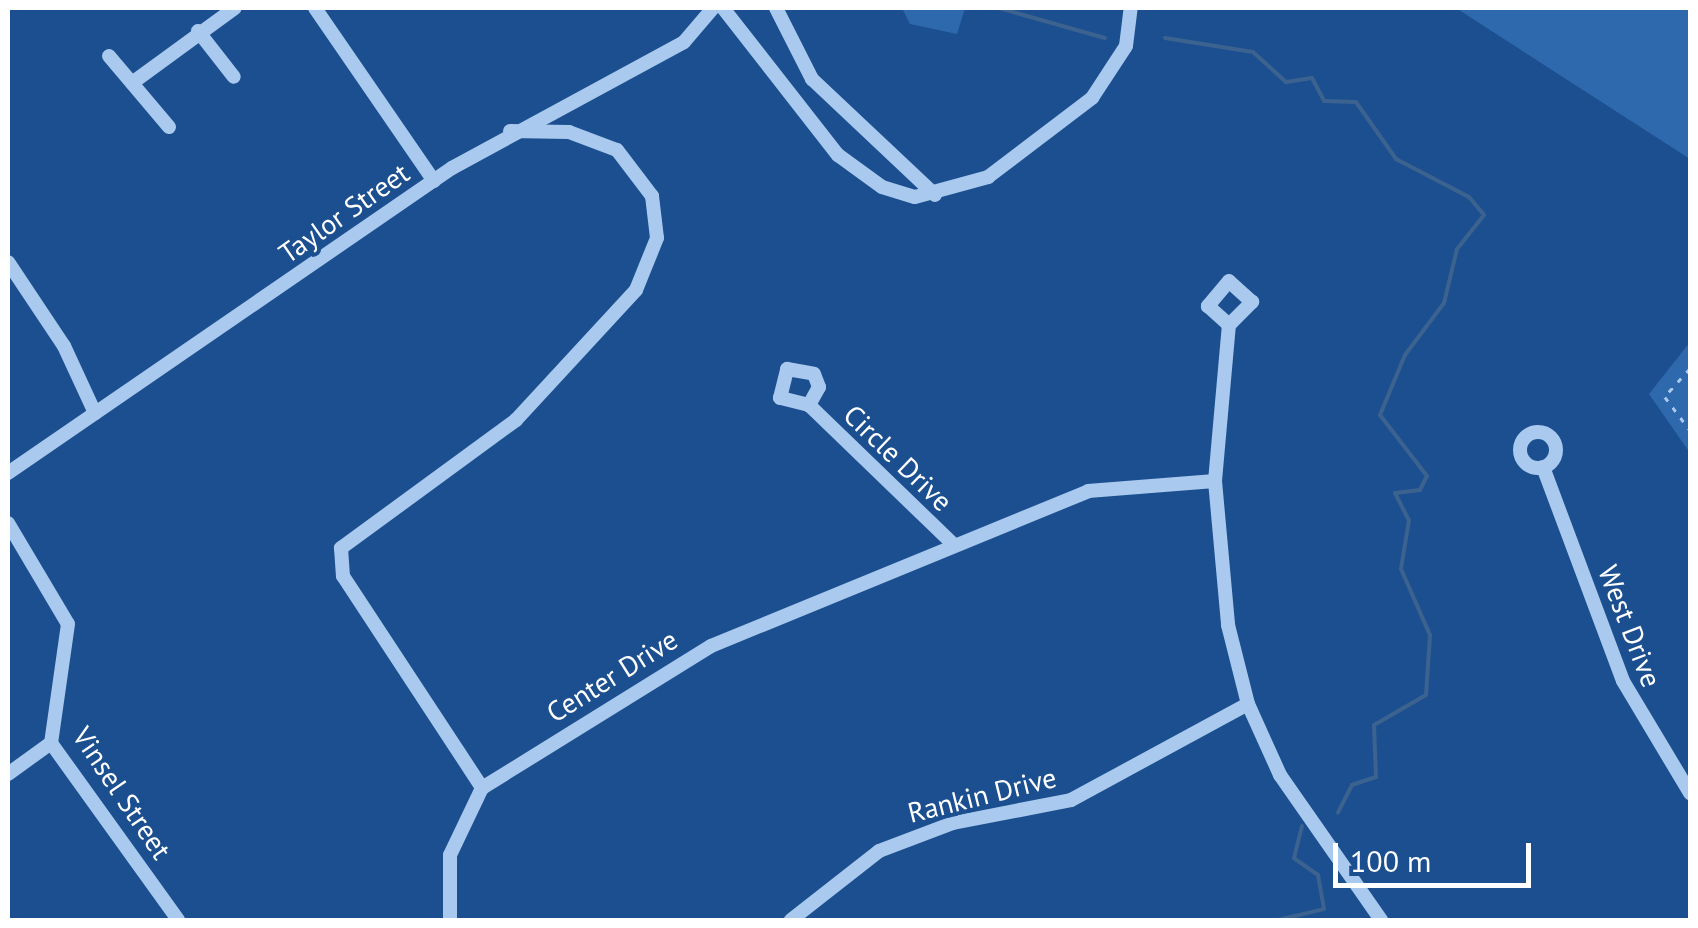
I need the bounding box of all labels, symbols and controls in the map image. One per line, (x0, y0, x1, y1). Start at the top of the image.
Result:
street label: Taylor Street (272, 156, 416, 270)
street label: Circle Drive (837, 398, 959, 518)
street label: West Drive (1591, 560, 1669, 692)
street label: Center Drive (540, 623, 684, 729)
street label: Vinsel Street (66, 721, 178, 865)
street label: Rankin Drive (904, 760, 1060, 830)
scale bar (1338, 823, 1536, 885)
text: 100 m (1350, 841, 1431, 880)

